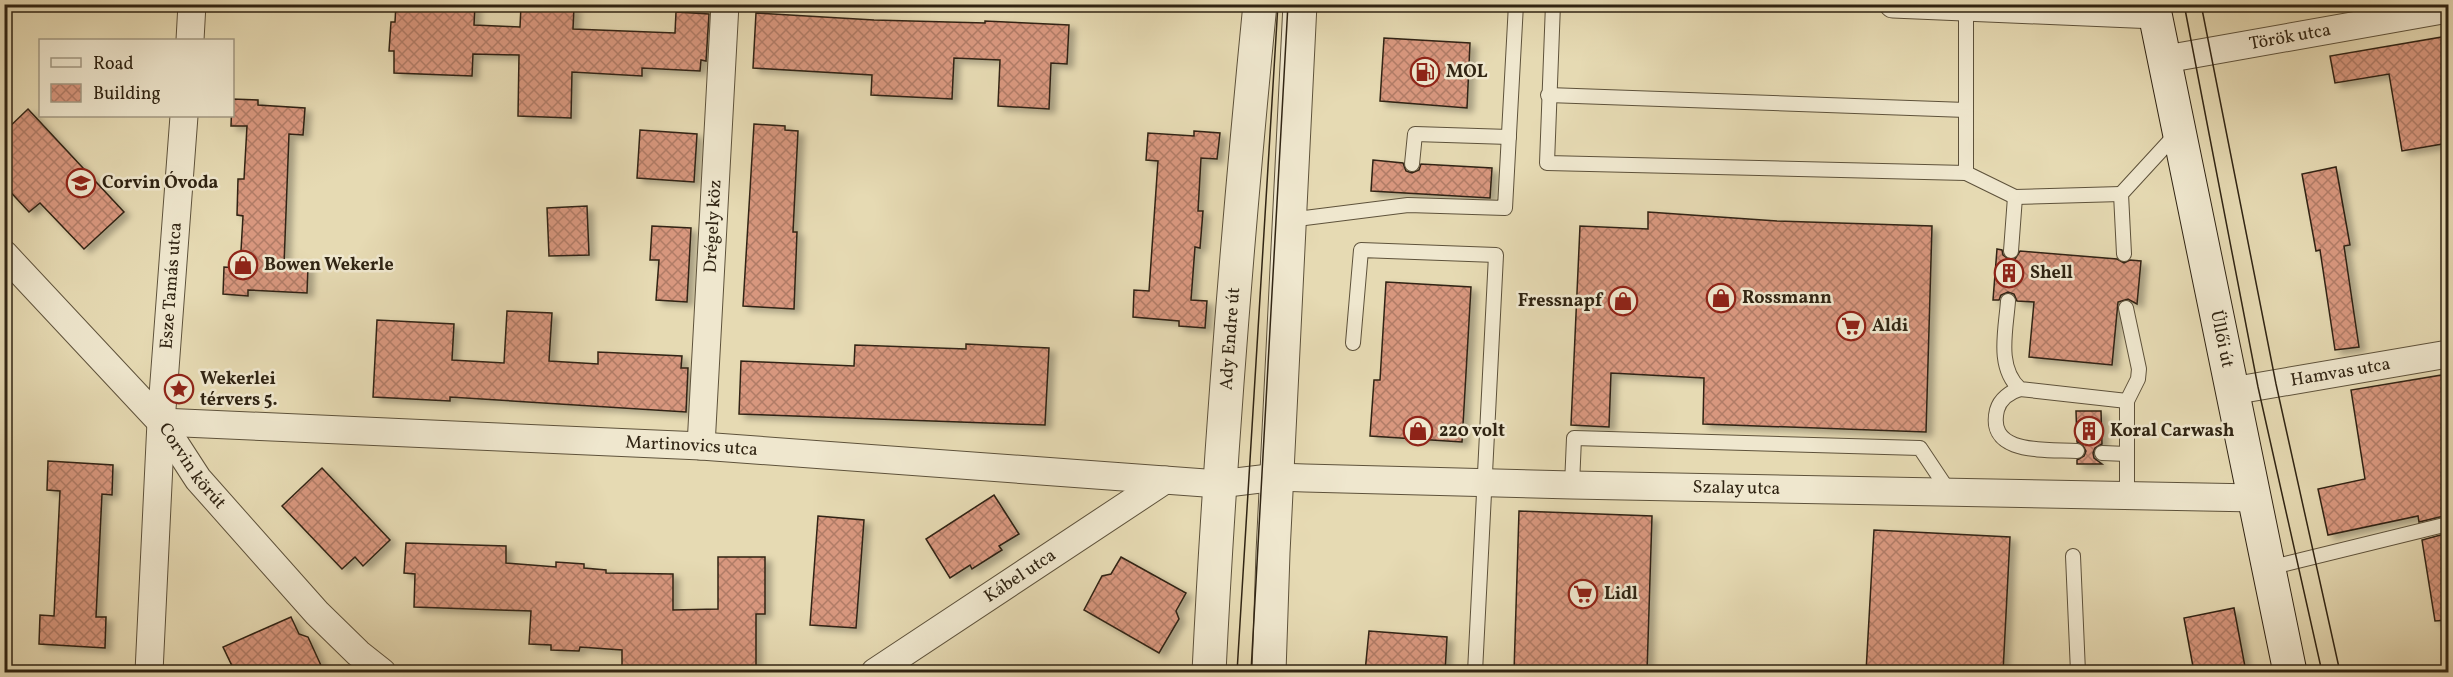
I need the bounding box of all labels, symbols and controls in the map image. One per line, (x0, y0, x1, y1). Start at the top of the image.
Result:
street label: Török utca (2247, 17, 2333, 57)
legend (39, 39, 234, 117)
text: Road (93, 52, 134, 77)
fuel station icon: MOL (1409, 56, 1441, 88)
place label: MOL (1446, 60, 1488, 85)
text: Building (93, 82, 161, 107)
school or university icon: Corvin Óvoda (65, 167, 97, 199)
place label: Corvin Óvoda (102, 171, 219, 196)
street label: Drégely köz (698, 179, 728, 274)
street label: Esze Tamás utca (154, 221, 188, 350)
shop icon: Bowen Wekerle (227, 249, 259, 281)
place label: Bowen Wekerle (264, 253, 394, 278)
building icon: Shell (1993, 257, 2025, 289)
place label: Shell (2030, 261, 2073, 286)
shop icon: Rossmann (1705, 282, 1737, 314)
shop icon: Fressnapf (1607, 285, 1639, 317)
street label: Ady Endre út (1214, 286, 1247, 391)
place label: Rossmann (1742, 286, 1832, 311)
place label: Fressnapf (1518, 289, 1604, 314)
street label: Üllői út (2204, 308, 2240, 370)
supermarket icon: Aldi (1835, 310, 1867, 342)
place label: Aldi (1872, 314, 1908, 339)
street label: Hamvas utca (2289, 352, 2392, 393)
place label: Wekerlei térvers 5. (200, 367, 278, 413)
place icon: Wekerlei térvers 5. (163, 373, 195, 405)
shop icon: 220 volt (1402, 415, 1434, 447)
building icon: Koral Carwash (2073, 415, 2105, 447)
street label: Corvin körút (152, 418, 232, 515)
place label: 220 volt (1439, 419, 1505, 444)
place label: Koral Carwash (2110, 419, 2235, 444)
street label: Martinovics utca (625, 430, 759, 463)
street label: Szalay utca (1692, 475, 1781, 501)
street label: Kábel utca (979, 543, 1061, 609)
supermarket icon: Lidl (1567, 578, 1599, 610)
place label: Lidl (1604, 582, 1638, 607)

